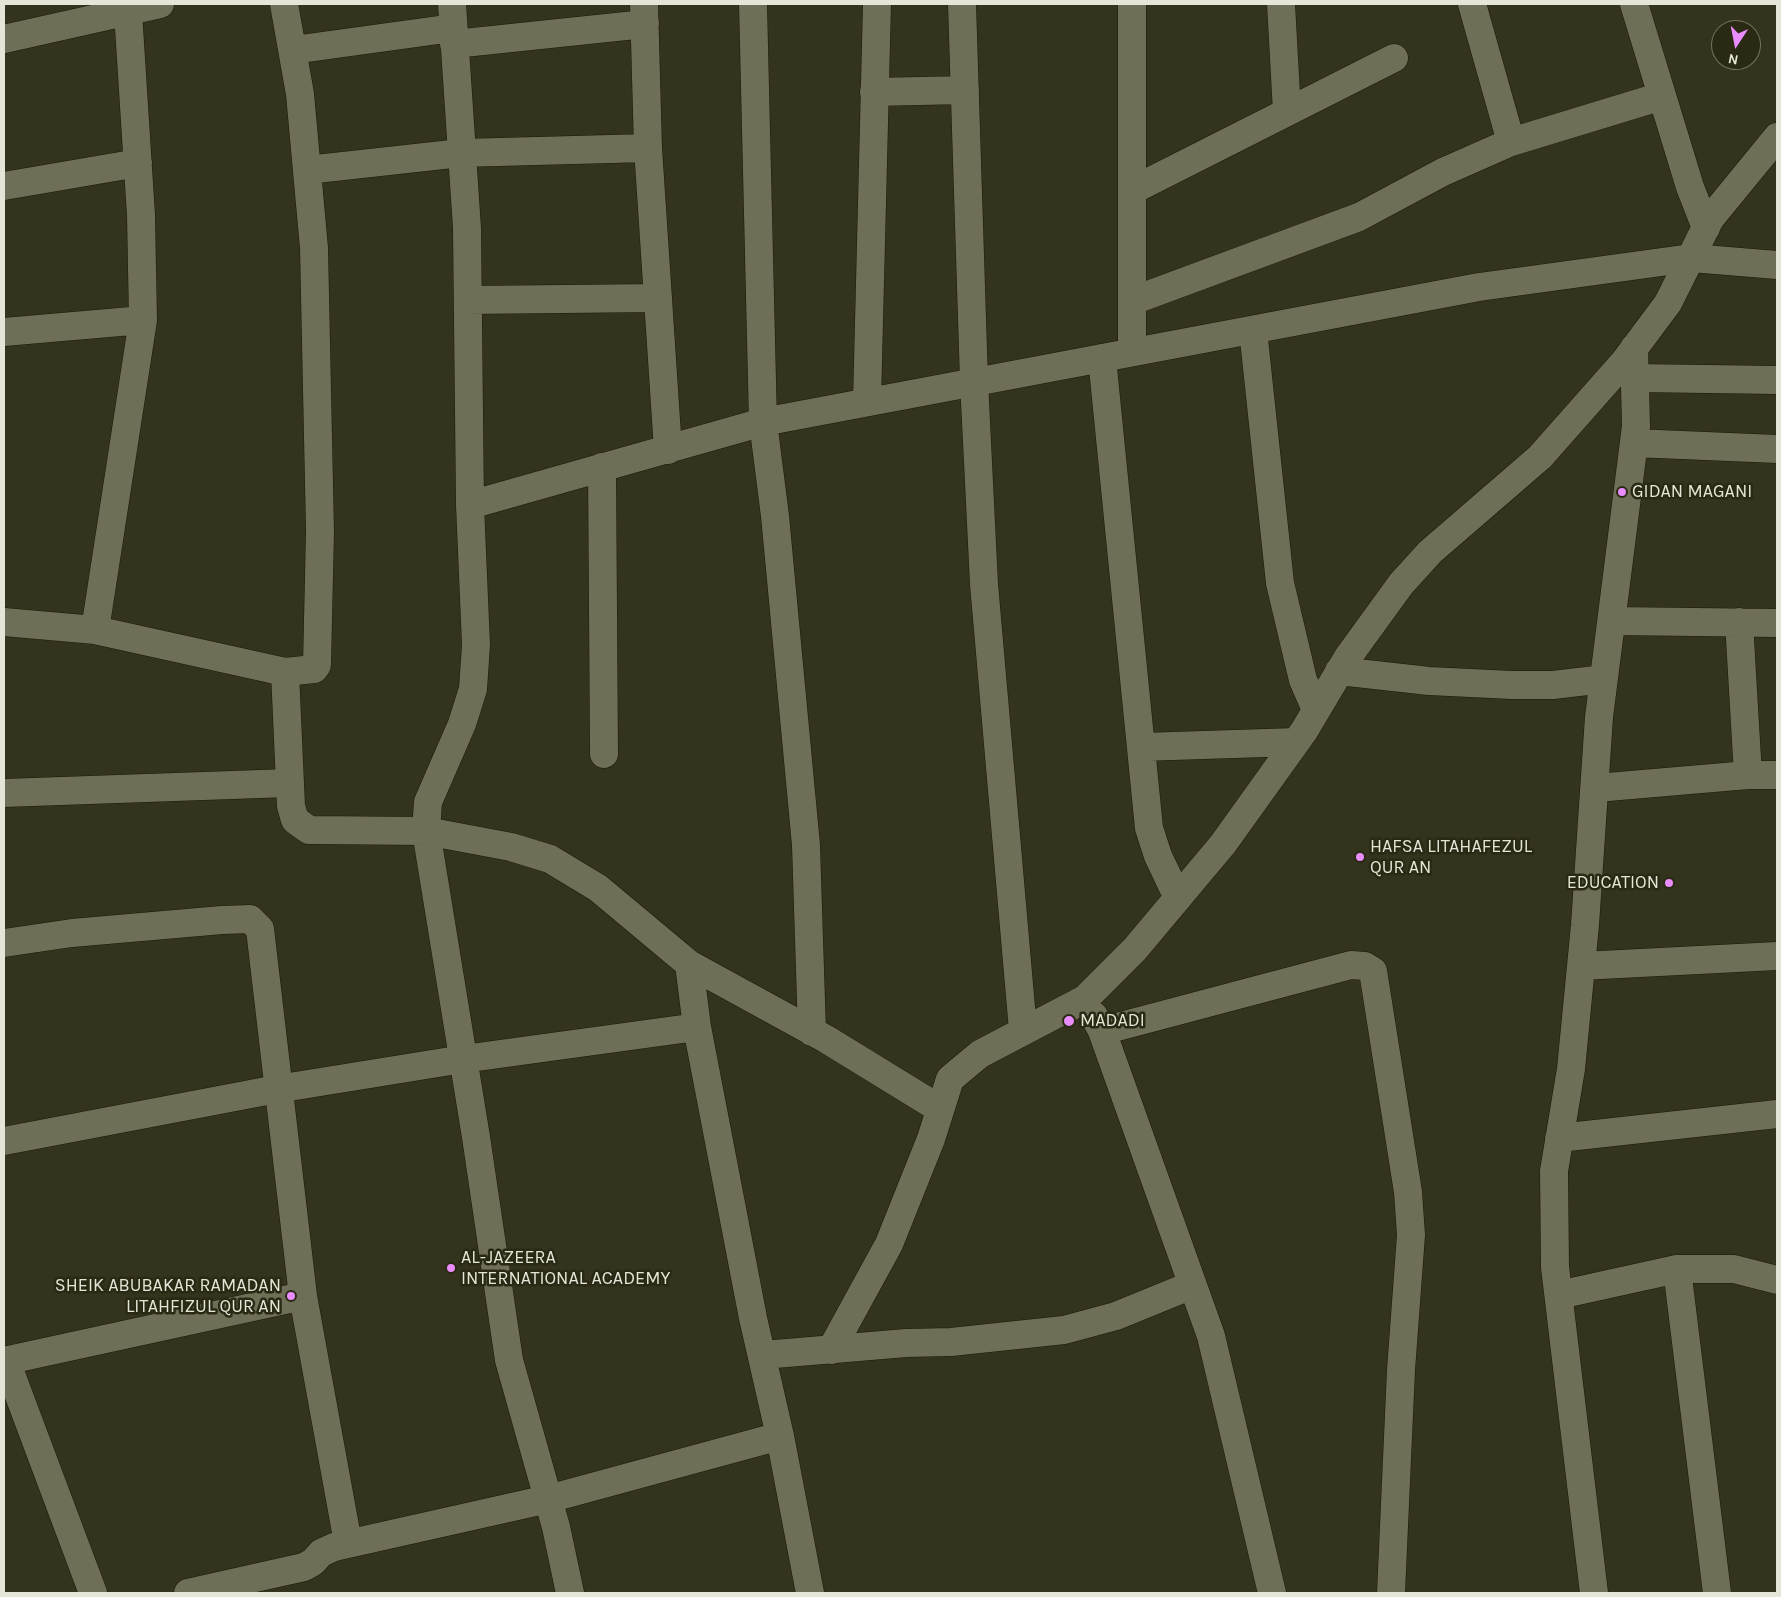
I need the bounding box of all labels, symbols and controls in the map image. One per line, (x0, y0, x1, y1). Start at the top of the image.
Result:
north arrow (1711, 20, 1761, 70)
text: N (1727, 50, 1740, 69)
place label: GIDAN MAGANI (1632, 481, 1752, 503)
marker: GIDAN MAGANI (1616, 486, 1628, 498)
place label: HAFSA LITAHAFEZUL QUR AN (1370, 836, 1532, 879)
marker: HAFSA LITAHAFEZUL QUR AN (1354, 851, 1366, 863)
place label: EDUCATION (1567, 872, 1659, 894)
marker: EDUCATION (1663, 877, 1675, 889)
place label: MADADI (1080, 1010, 1145, 1032)
marker: MADADI (1062, 1014, 1076, 1028)
place label: AL-JAZEERA INTERNATIONAL ACADEMY (461, 1247, 670, 1290)
marker: AL-JAZEERA INTERNATIONAL ACADEMY (445, 1262, 457, 1274)
place label: SHEIK ABUBAKAR RAMADAN LITAHFIZUL QUR AN (55, 1275, 281, 1318)
marker: SHEIK ABUBAKAR RAMADAN LITAHFIZUL QUR AN (285, 1290, 297, 1302)

